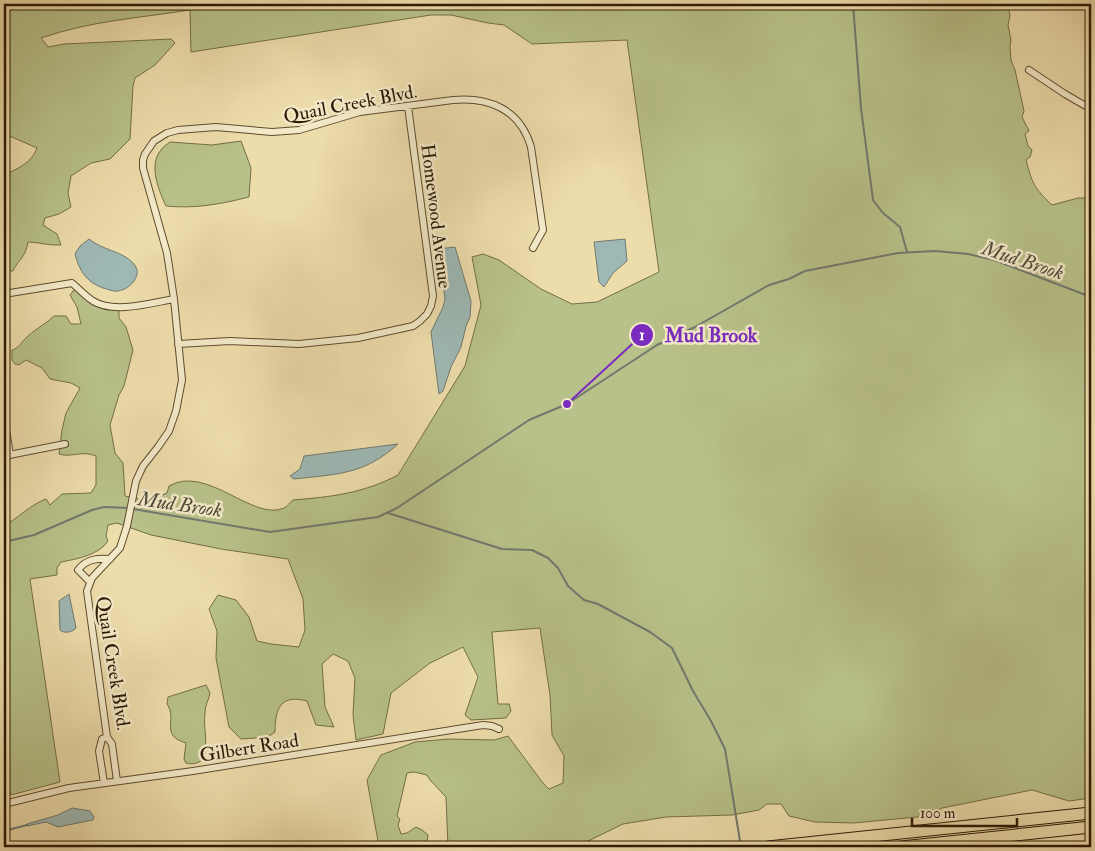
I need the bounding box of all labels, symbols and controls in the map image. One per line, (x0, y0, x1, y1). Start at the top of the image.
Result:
street label: Quail Creek Blvd. (281, 79, 419, 129)
street label: Homewood Avenue (415, 143, 457, 290)
water label: Mud Brook (978, 235, 1067, 285)
callout: Mud Brook (629, 318, 767, 353)
text: Mud Brook (664, 323, 758, 348)
text: 1 (639, 326, 645, 345)
water label: Mud Brook (135, 486, 223, 523)
street label: Quail Creek Blvd. (91, 594, 135, 732)
street label: Gilbert Road (198, 728, 301, 768)
scale bar (912, 796, 1018, 828)
text: 100 m (920, 804, 956, 823)

